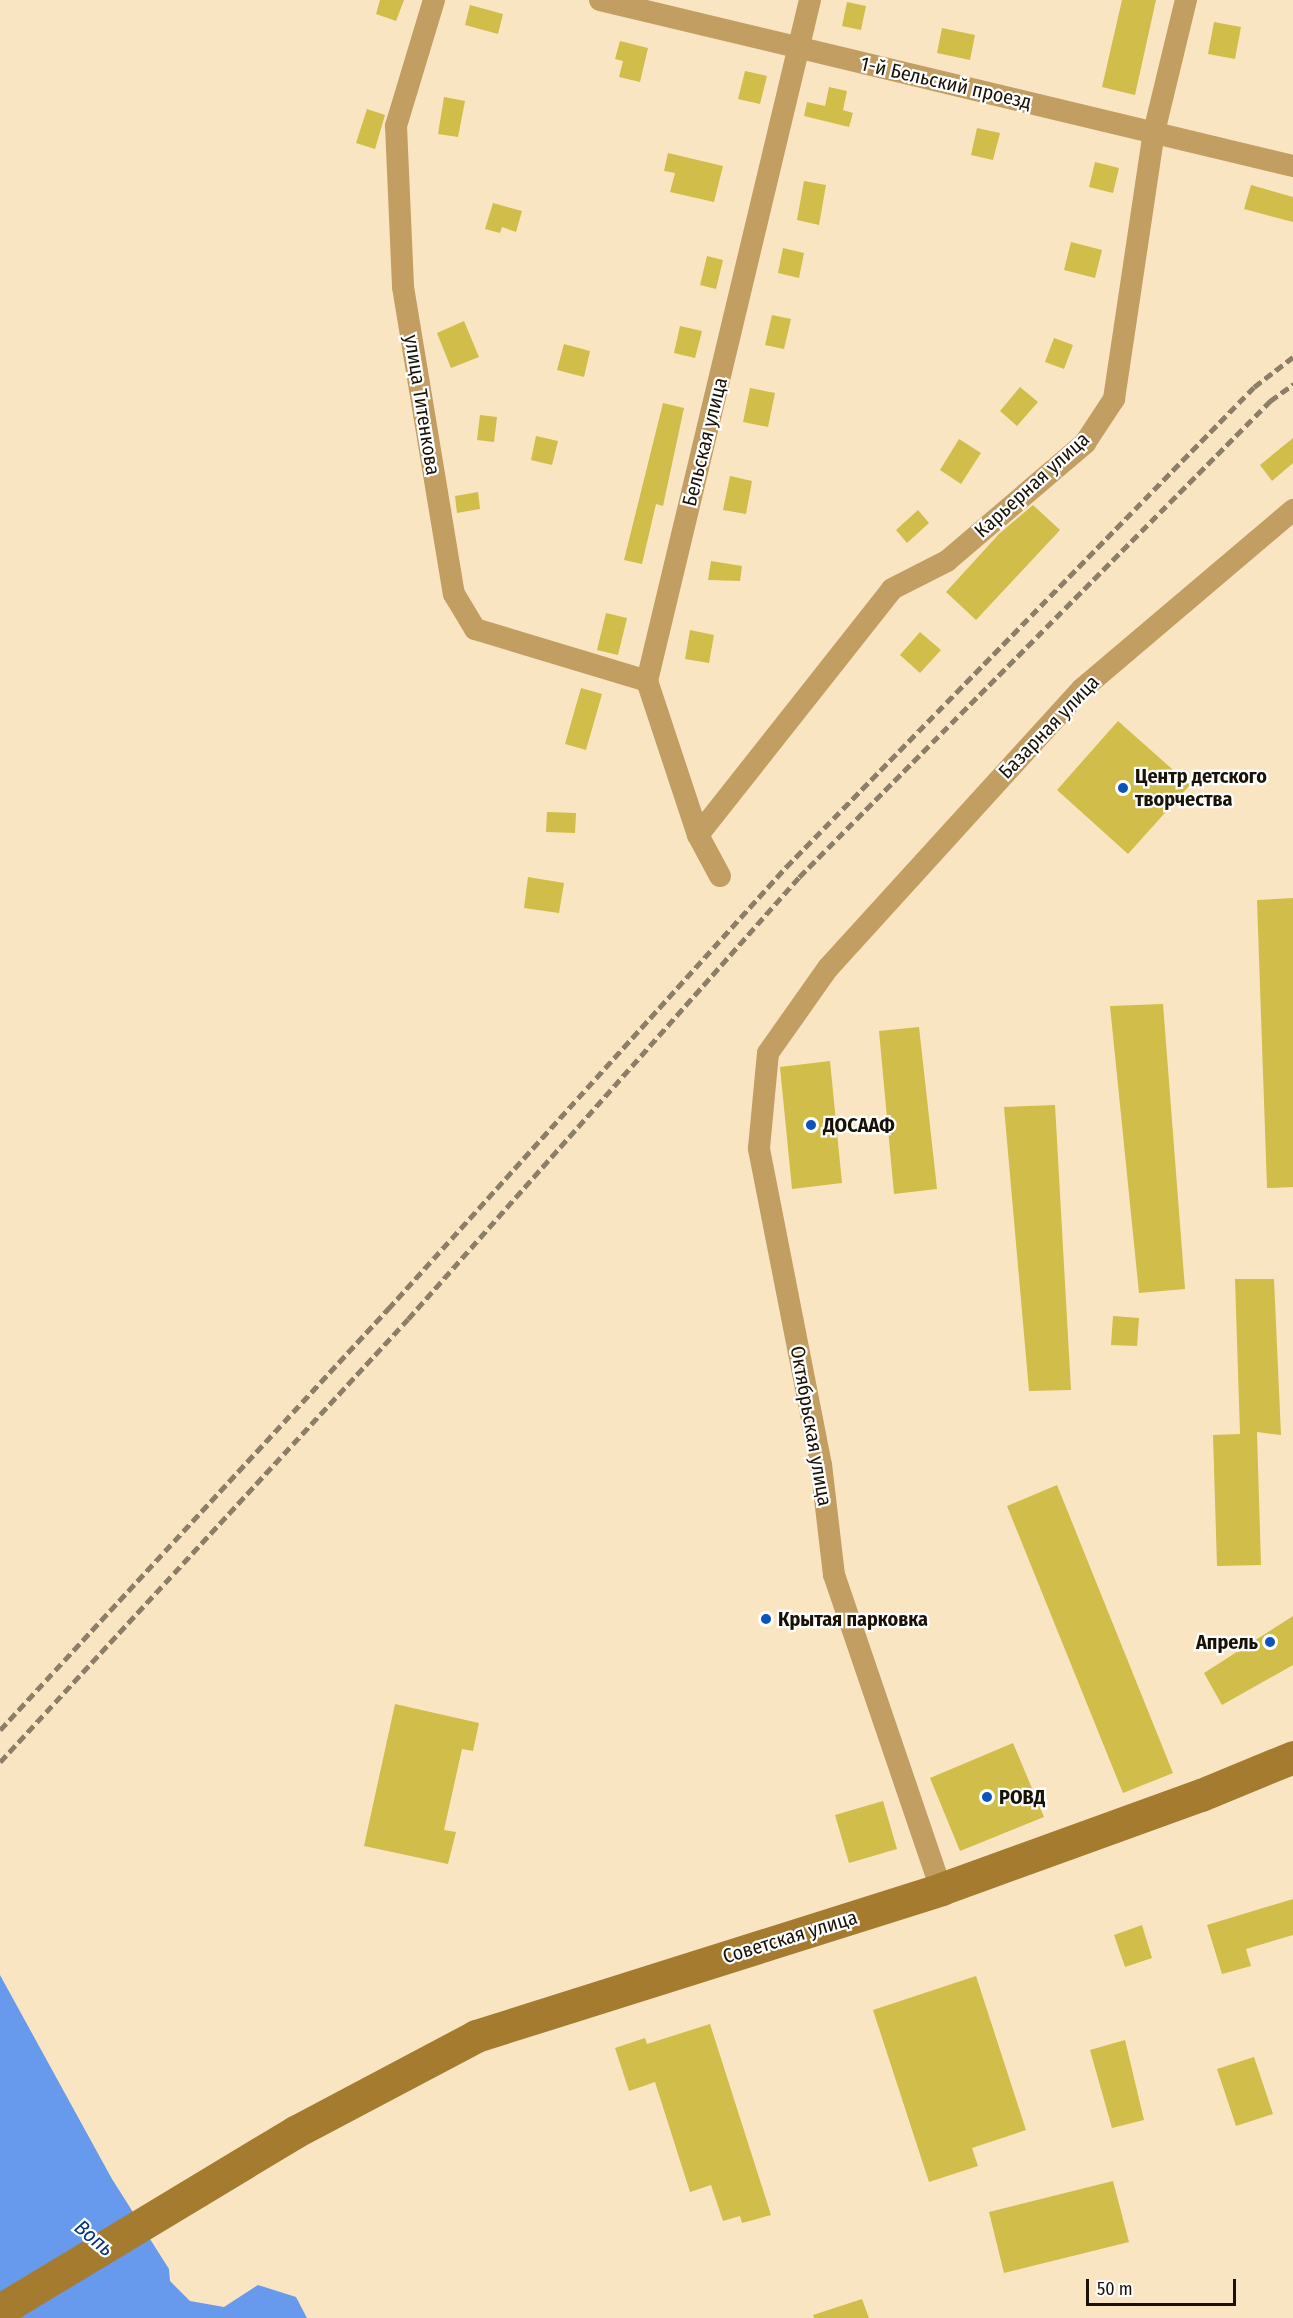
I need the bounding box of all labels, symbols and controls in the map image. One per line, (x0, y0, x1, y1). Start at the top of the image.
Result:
street label: 1-й Бельский проезд (858, 52, 1034, 114)
street label: улица Титенкова (399, 333, 445, 477)
street label: Бельская улица (677, 375, 733, 509)
street label: Карьерная улица (970, 427, 1094, 543)
street label: Базарная улица (994, 670, 1104, 784)
place label: Центр детского творчества (1135, 765, 1267, 812)
marker: Центр детского творчества (1116, 781, 1130, 795)
place label: ДОСААФ (823, 1113, 895, 1137)
marker: ДОСААФ (804, 1118, 818, 1132)
street label: Октябрьская улица (785, 1344, 837, 1508)
place label: Крытая парковка (778, 1607, 928, 1631)
marker: Крытая парковка (759, 1612, 773, 1626)
place label: Апрель (1196, 1630, 1258, 1654)
marker: Апрель (1263, 1635, 1277, 1649)
place label: РОВД (999, 1785, 1045, 1809)
marker: РОВД (980, 1790, 994, 1804)
street label: Советская улица (720, 1905, 860, 1969)
water label: Вопь (69, 2214, 119, 2262)
scale bar (1089, 2267, 1239, 2305)
text: 50 m (1097, 2278, 1133, 2300)

